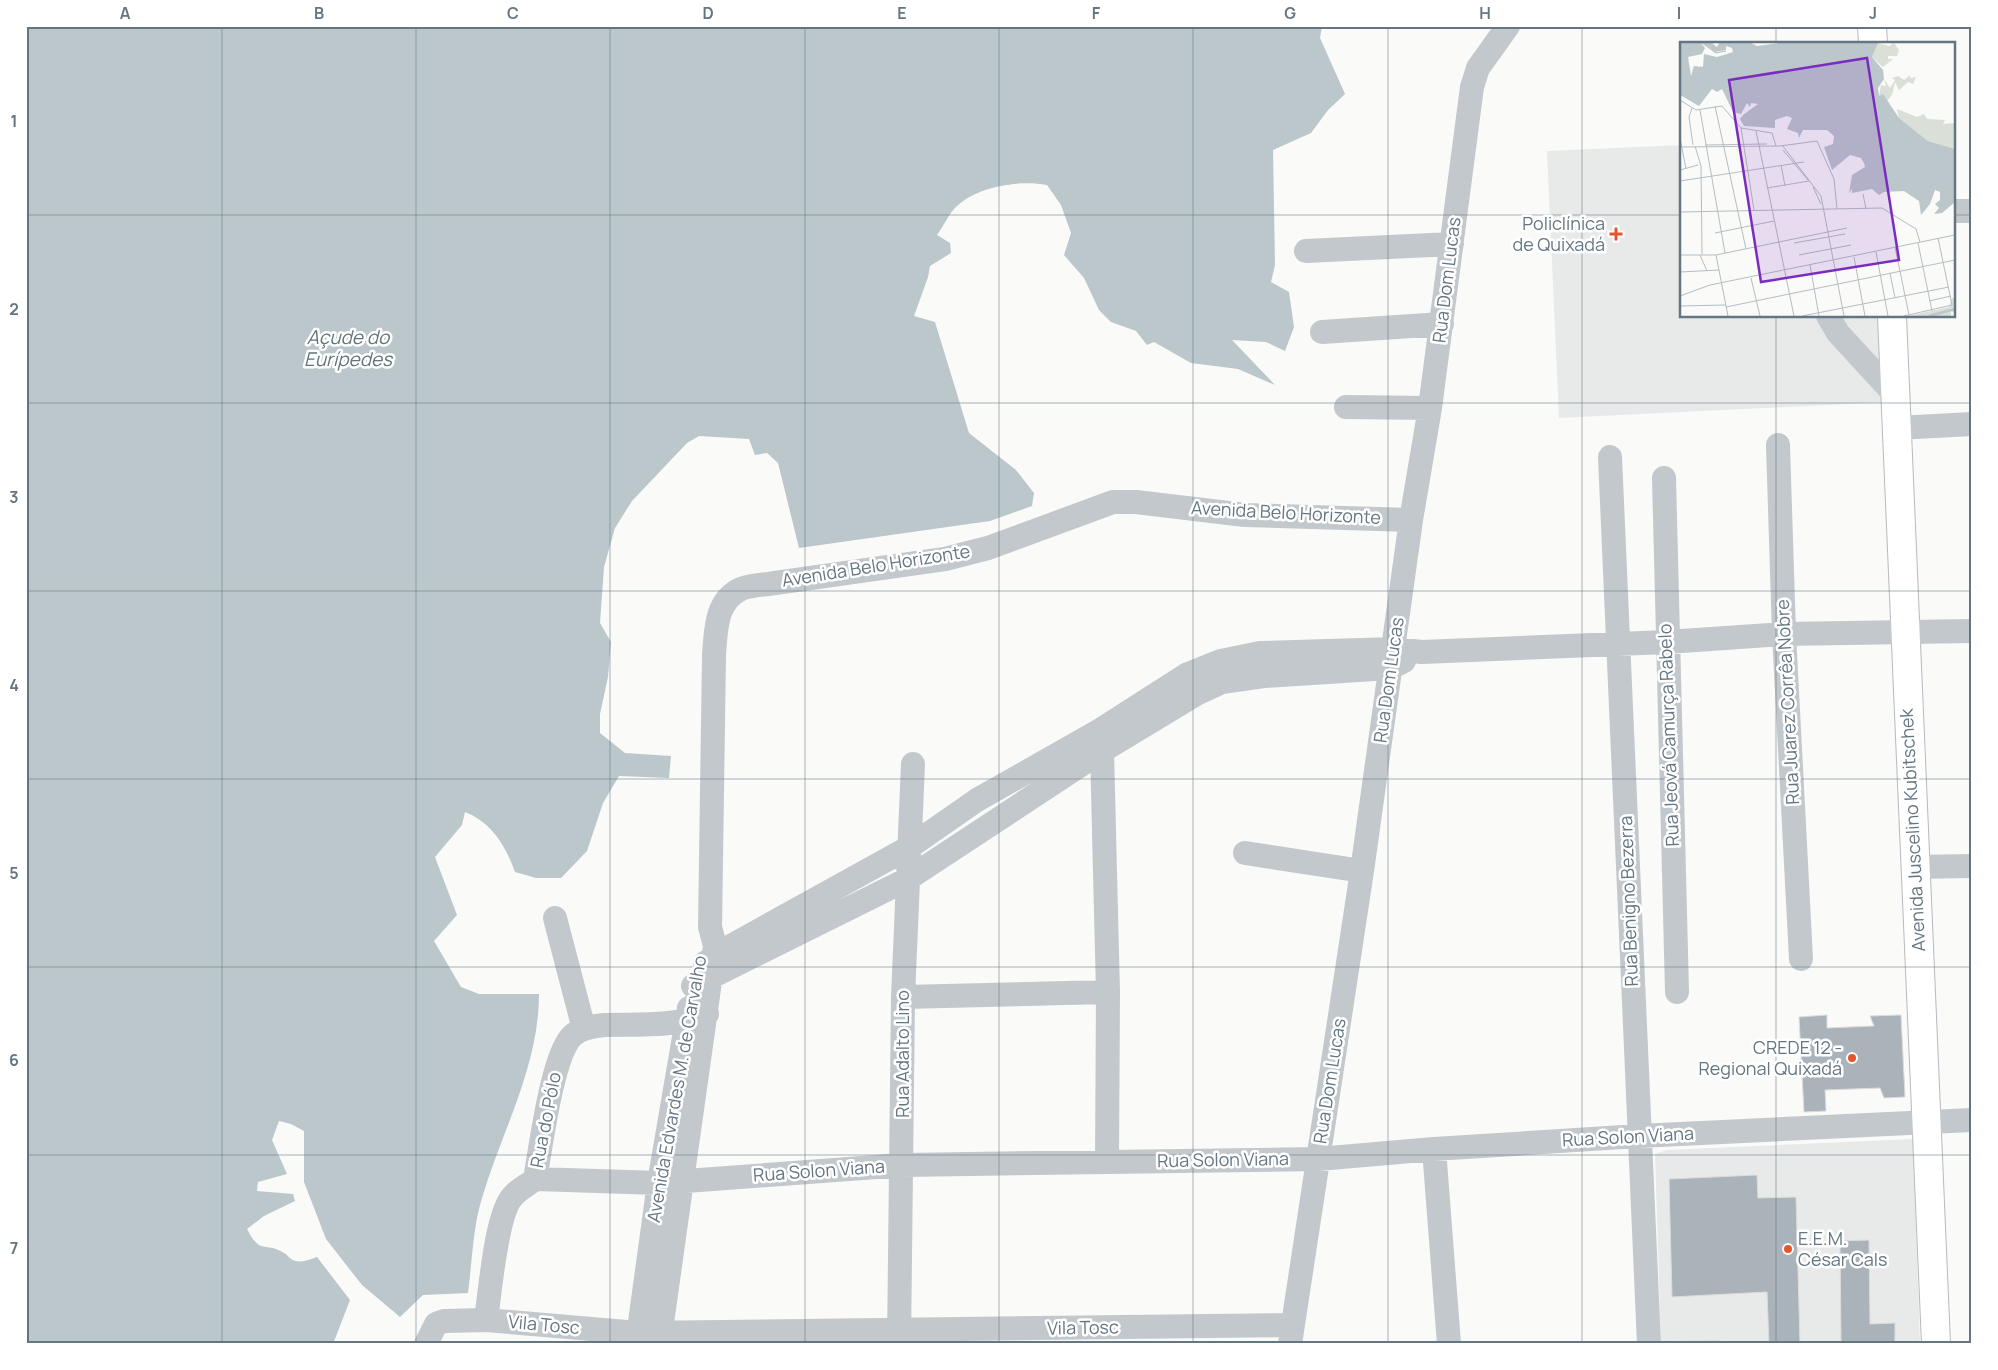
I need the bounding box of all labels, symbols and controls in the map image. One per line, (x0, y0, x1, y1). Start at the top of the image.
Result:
text: A (120, 2, 131, 24)
text: B (314, 2, 324, 24)
text: C (507, 2, 519, 24)
text: D (702, 2, 714, 24)
text: E (897, 2, 907, 24)
text: F (1092, 2, 1101, 24)
text: G (1284, 2, 1296, 24)
text: H (1479, 2, 1491, 24)
text: I (1677, 2, 1681, 24)
text: J (1869, 2, 1877, 24)
inset map (1680, 42, 1956, 318)
text: 1 (10, 110, 18, 132)
place label: Policlínica de Quixadá (1513, 211, 1605, 256)
street label: Rua Dom Lucas (1426, 216, 1466, 344)
marker: Policlínica de Quixadá (1609, 227, 1623, 241)
text: 2 (9, 298, 19, 320)
water label: Açude do Eurípedes (304, 324, 394, 372)
text: 3 (9, 486, 19, 508)
street label: Avenida Belo Horizonte (1191, 495, 1382, 529)
street label: Avenida Belo Horizonte (780, 538, 972, 592)
street label: Rua Juarez Corrêa Nobre (1770, 599, 1804, 805)
street label: Rua Dom Lucas (1367, 616, 1409, 744)
street label: Rua Jeová Camurça Rabelo (1652, 623, 1684, 847)
text: 4 (9, 674, 19, 696)
street label: Avenida Juscelino Kubitschek (1894, 707, 1930, 952)
street label: Rua Benigno Bezerra (1613, 815, 1643, 987)
text: 5 (9, 862, 19, 884)
street label: Avenida Edvardes M. de Carvalho (641, 954, 711, 1224)
street label: Rua Adalto Lino (890, 990, 914, 1118)
street label: Rua Dom Lucas (1307, 1017, 1351, 1145)
place label: CREDE 12 - Regional Quixadá (1698, 1035, 1842, 1080)
text: 6 (9, 1049, 19, 1071)
marker: CREDE 12 - Regional Quixadá (1846, 1052, 1858, 1064)
street label: Rua do Pólo (524, 1070, 566, 1170)
street label: Rua Solon Viana (1561, 1121, 1694, 1151)
street label: Rua Solon Viana (1157, 1146, 1289, 1172)
street label: Rua Solon Viana (752, 1153, 886, 1187)
place label: E.E.M. César Cals (1798, 1226, 1887, 1271)
text: 7 (10, 1237, 18, 1259)
marker: E.E.M. César Cals (1782, 1243, 1794, 1255)
street label: Vila Tosc (507, 1309, 581, 1339)
street label: Vila Tosc (1047, 1314, 1119, 1340)

